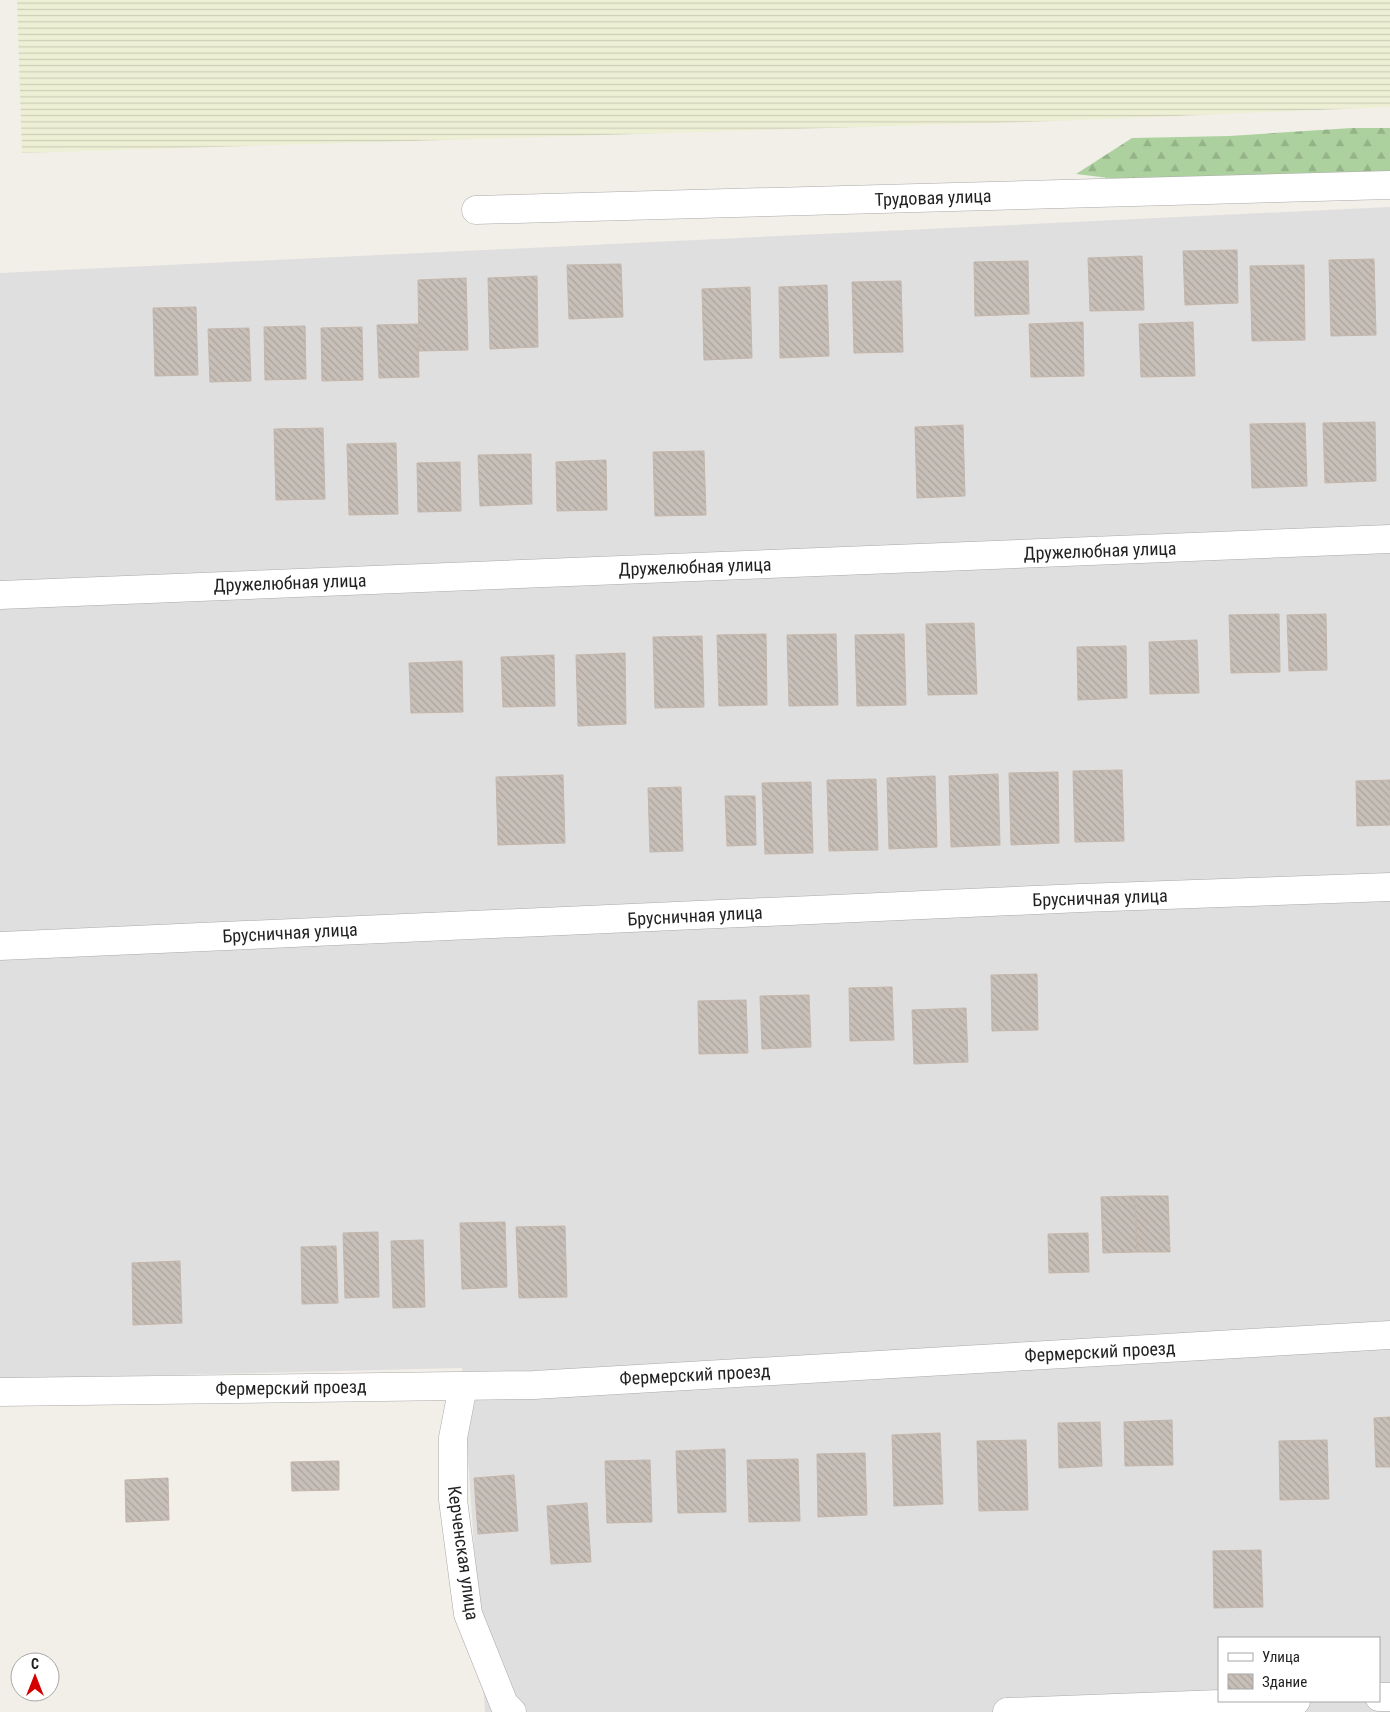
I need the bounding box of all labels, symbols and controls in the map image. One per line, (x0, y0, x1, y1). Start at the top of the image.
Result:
street label: Трудовая улица (874, 185, 992, 210)
street label: Дружелюбная улица (1023, 537, 1177, 564)
street label: Дружелюбная улица (618, 553, 772, 580)
street label: Дружелюбная улица (213, 569, 367, 596)
street label: Брусничная улица (1032, 885, 1168, 910)
street label: Брусничная улица (627, 901, 763, 930)
street label: Брусничная улица (222, 918, 358, 947)
street label: Фермерский проезд (1024, 1337, 1176, 1366)
street label: Фермерский проезд (619, 1360, 771, 1389)
street label: Фермерский проезд (215, 1376, 367, 1399)
street label: Керченская улица (444, 1484, 483, 1621)
legend (1218, 1637, 1380, 1702)
text: Улица (1262, 1648, 1300, 1666)
north arrow (10, 1652, 60, 1702)
text: С (31, 1656, 39, 1672)
text: Здание (1262, 1673, 1307, 1691)

